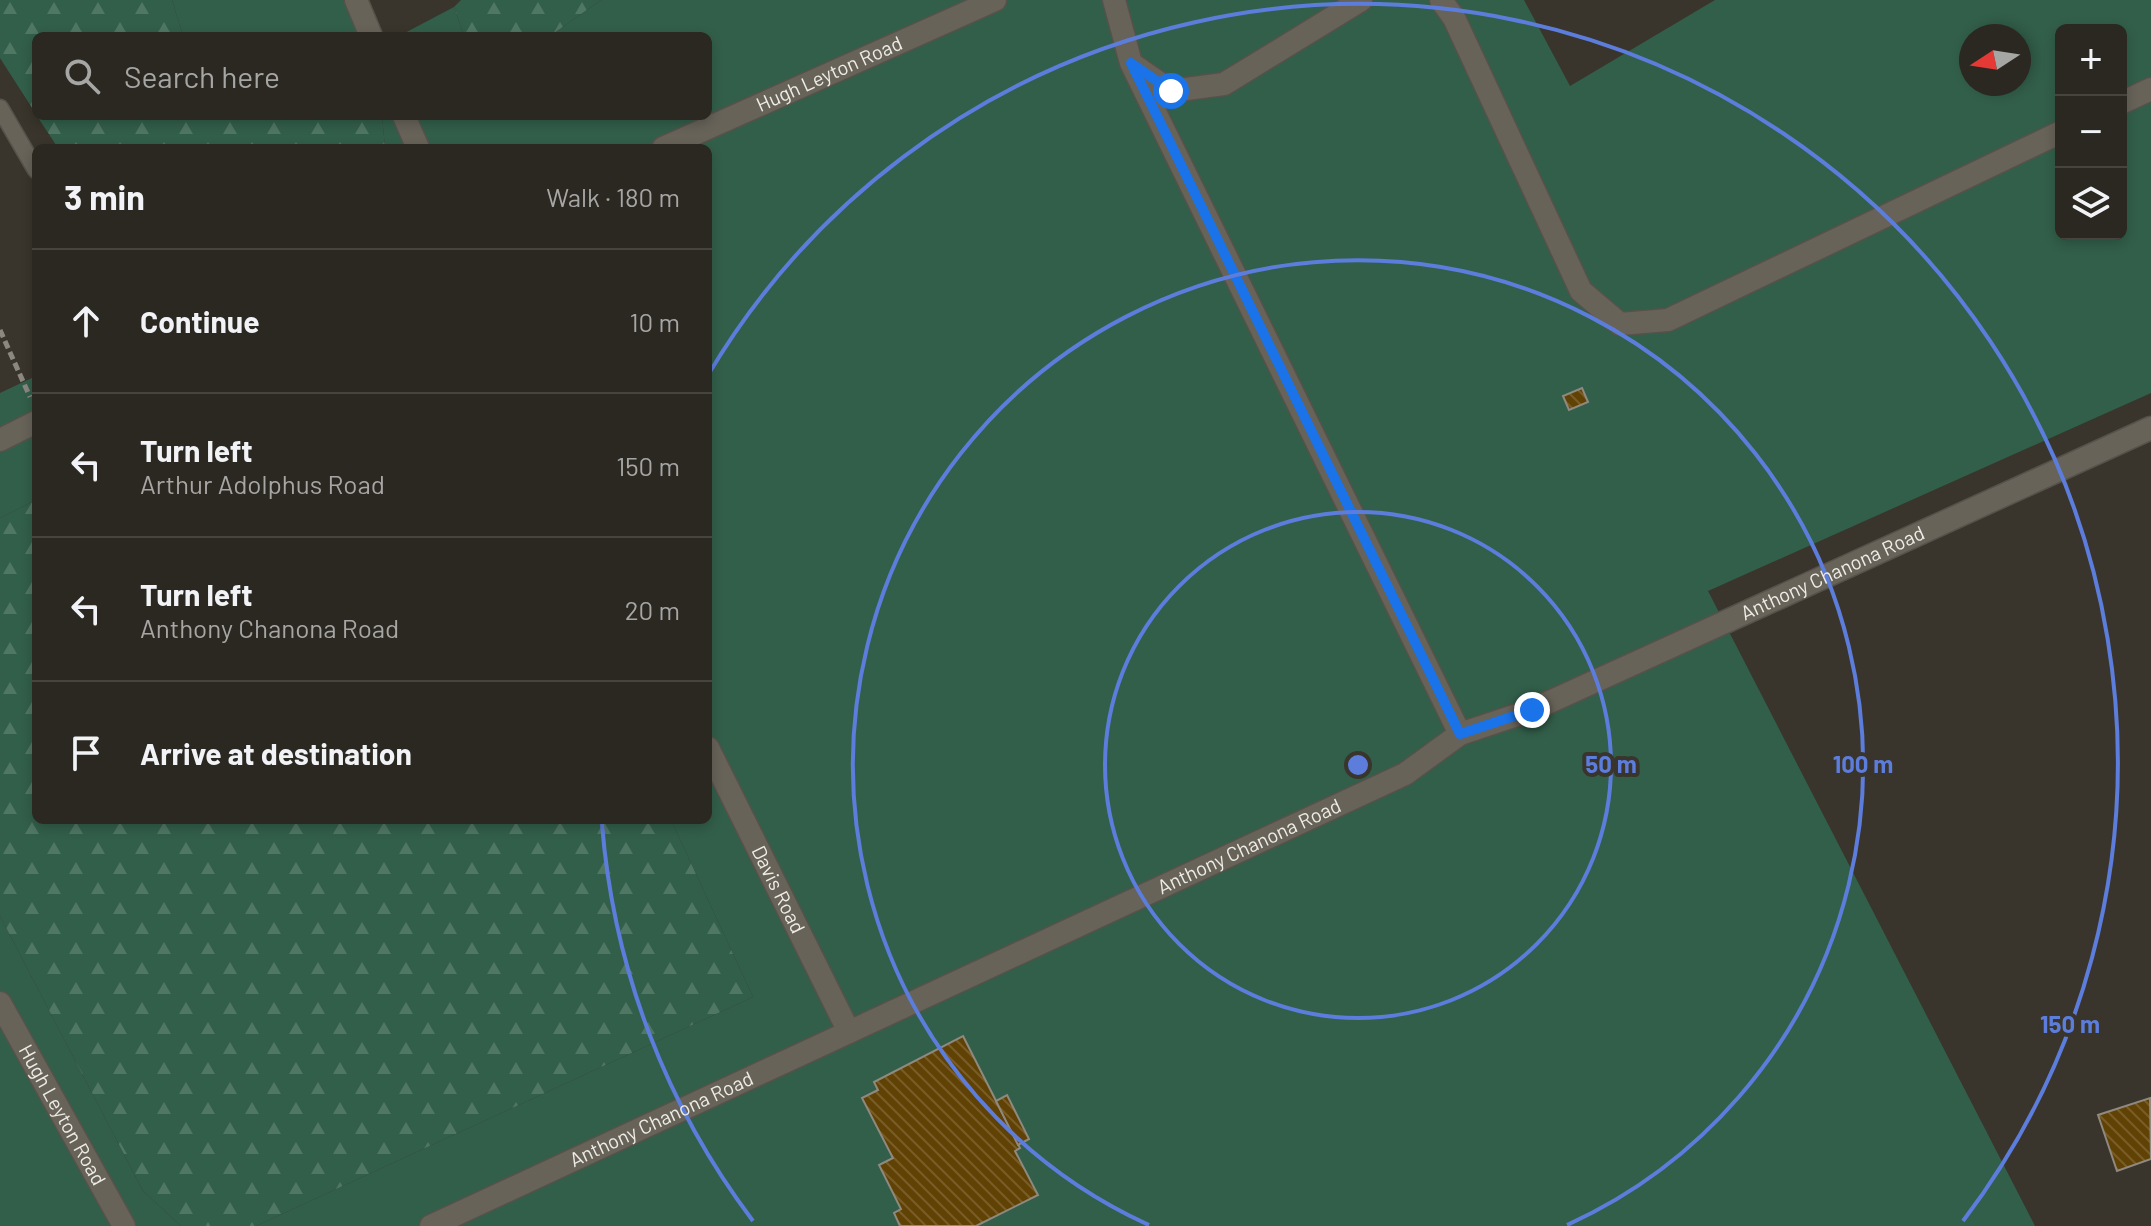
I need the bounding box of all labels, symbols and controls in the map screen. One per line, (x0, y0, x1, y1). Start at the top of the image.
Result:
north arrow (1959, 24, 2031, 96)
map controls (2055, 24, 2127, 240)
button: + (2055, 24, 2127, 96)
street label: Hugh Leyton Road (752, 30, 906, 116)
search box (32, 32, 712, 120)
icon: search (60, 54, 104, 98)
text: Search here (124, 58, 280, 94)
route start (1153, 73, 1189, 109)
button: − (2055, 96, 2127, 168)
button: layers (2055, 168, 2127, 240)
text: 3 min (64, 176, 145, 217)
text: Walk · 180 m (546, 181, 680, 212)
icon: ahead (64, 299, 108, 343)
text: Continue (140, 303, 260, 339)
text: 10 m (630, 306, 680, 337)
text: Turn left (140, 432, 253, 468)
icon: left (64, 443, 108, 487)
text: 150 m (616, 450, 680, 481)
text: Arthur Adolphus Road (140, 468, 385, 499)
street label: Anthony Chanona Road (1736, 520, 1928, 624)
text: Turn left (140, 576, 253, 612)
icon: left (64, 587, 108, 631)
text: 20 m (625, 594, 680, 625)
text: Anthony Chanona Road (140, 612, 399, 643)
route end (1514, 692, 1550, 728)
icon: arrive (64, 731, 108, 775)
text: Arrive at destination (140, 735, 412, 771)
text: 50 m (1585, 749, 1637, 778)
text: 100 m (1833, 749, 1893, 778)
centre of rings (1344, 751, 1372, 779)
street label: Anthony Chanona Road (1153, 793, 1344, 898)
street label: Davis Road (747, 841, 811, 937)
text: 150 m (2040, 1009, 2100, 1038)
street label: Hugh Leyton Road (14, 1040, 112, 1189)
street label: Anthony Chanona Road (565, 1065, 757, 1171)

